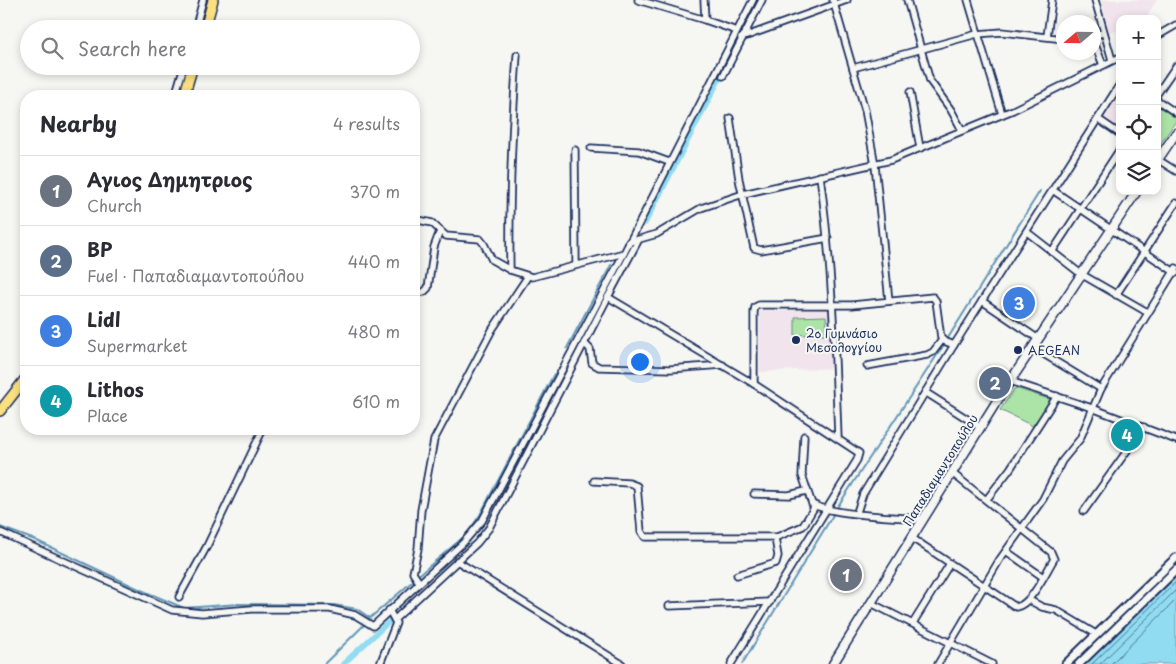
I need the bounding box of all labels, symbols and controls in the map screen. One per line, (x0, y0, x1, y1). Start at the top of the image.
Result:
north arrow (1056, 15, 1101, 60)
map controls (1116, 15, 1161, 195)
button: + (1116, 15, 1161, 60)
search box (20, 20, 420, 75)
icon: search (38, 34, 66, 62)
text: Search here (78, 34, 187, 62)
button: − (1116, 60, 1161, 105)
button: locate (1116, 105, 1161, 150)
text: Nearby (40, 107, 117, 139)
text: 4 results (333, 111, 400, 135)
button: layers (1116, 150, 1161, 195)
text: Αγιος Δημητριος (87, 165, 252, 193)
text: 1 (52, 179, 60, 203)
text: 370 m (350, 179, 400, 203)
text: Church (87, 193, 142, 217)
text: BP (87, 235, 112, 263)
text: 2 (50, 249, 62, 273)
text: 440 m (348, 249, 400, 273)
text: Fuel · Παπαδιαμαντοπούλου (87, 263, 304, 287)
pin: 3 (1003, 284, 1035, 322)
text: Lidl (87, 305, 121, 333)
text: 3 (51, 319, 61, 343)
text: 480 m (348, 319, 400, 343)
place label: 2ο Γυμνάσιο Μεσολογγίου (806, 324, 882, 356)
text: Supermarket (87, 333, 187, 357)
marker: 2ο Γυμνάσιο Μεσολογγίου (790, 334, 802, 346)
place label: AEGEAN (1028, 341, 1080, 359)
marker: AEGEAN (1012, 344, 1024, 356)
your location (627, 349, 653, 375)
pin: 2 (979, 364, 1011, 402)
text: Lithos (87, 375, 144, 403)
text: 4 (51, 389, 61, 413)
text: 610 m (352, 389, 400, 413)
text: Place (87, 403, 128, 427)
street label: Παπαδιαμαντοπούλου (898, 410, 982, 529)
pin: 4 (1111, 416, 1143, 454)
pin: 1 (830, 556, 862, 594)

